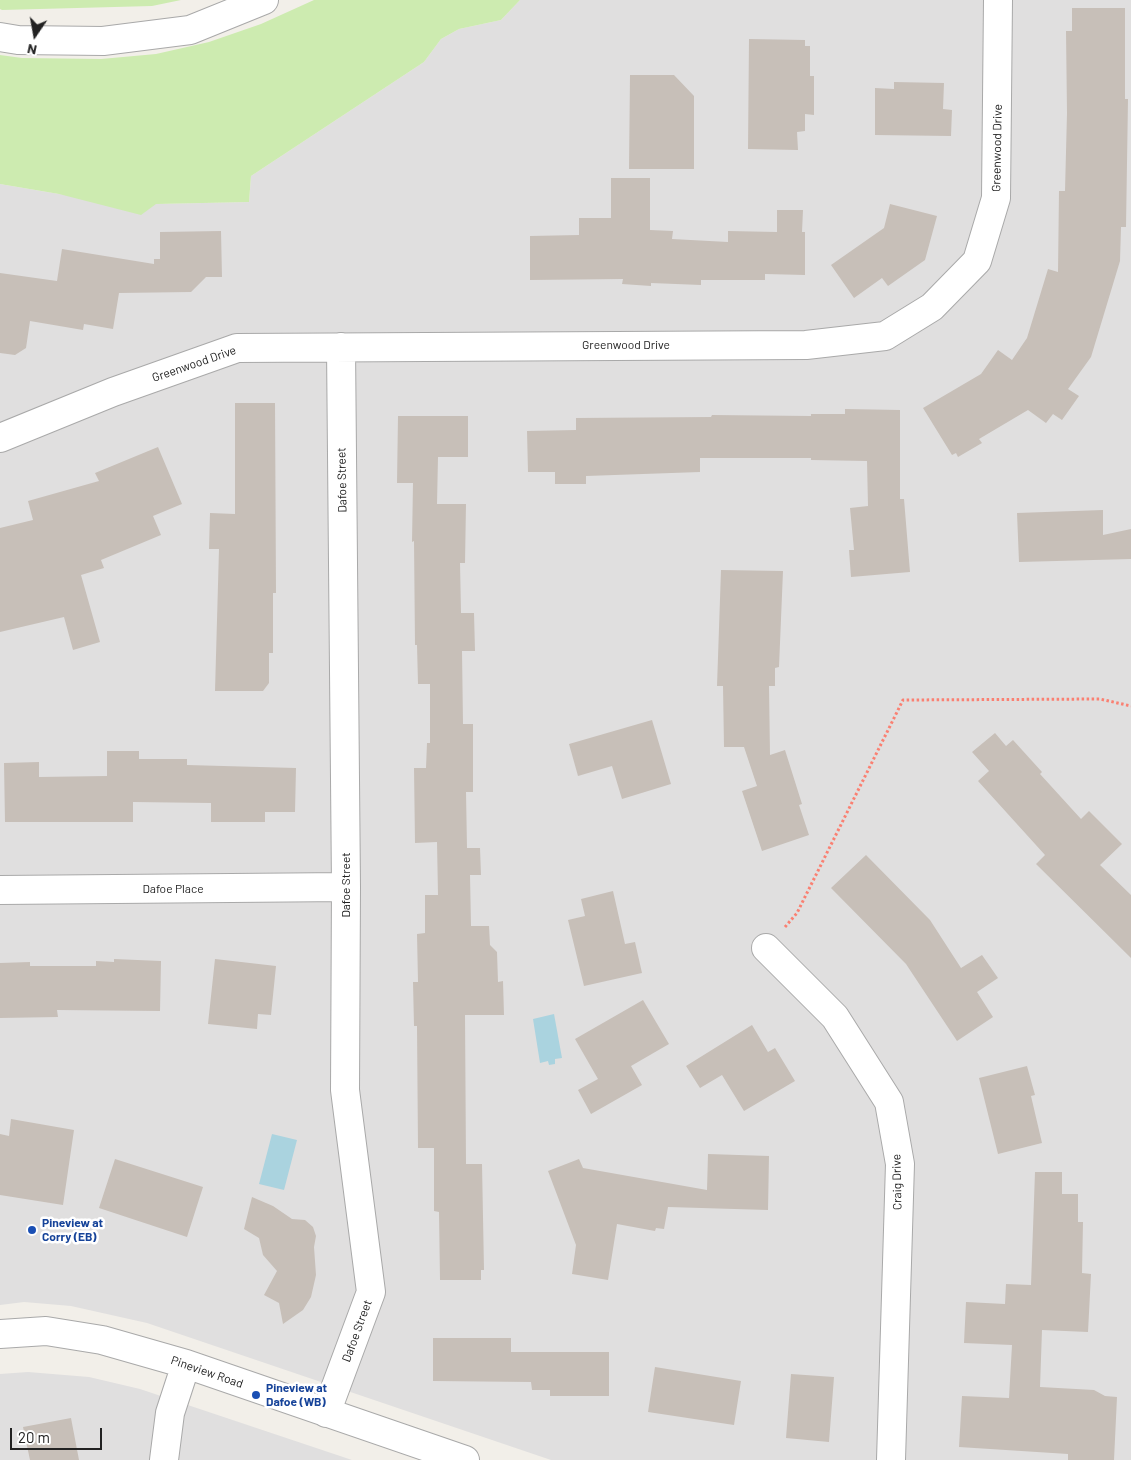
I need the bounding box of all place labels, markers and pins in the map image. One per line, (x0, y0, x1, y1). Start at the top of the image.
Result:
place label: Pineview at Corry (EB) (42, 1216, 103, 1244)
marker: Pineview at Corry (EB) (26, 1224, 38, 1236)
place label: Pineview at Dafoe (WB) (266, 1381, 327, 1409)
marker: Pineview at Dafoe (WB) (250, 1389, 262, 1401)

